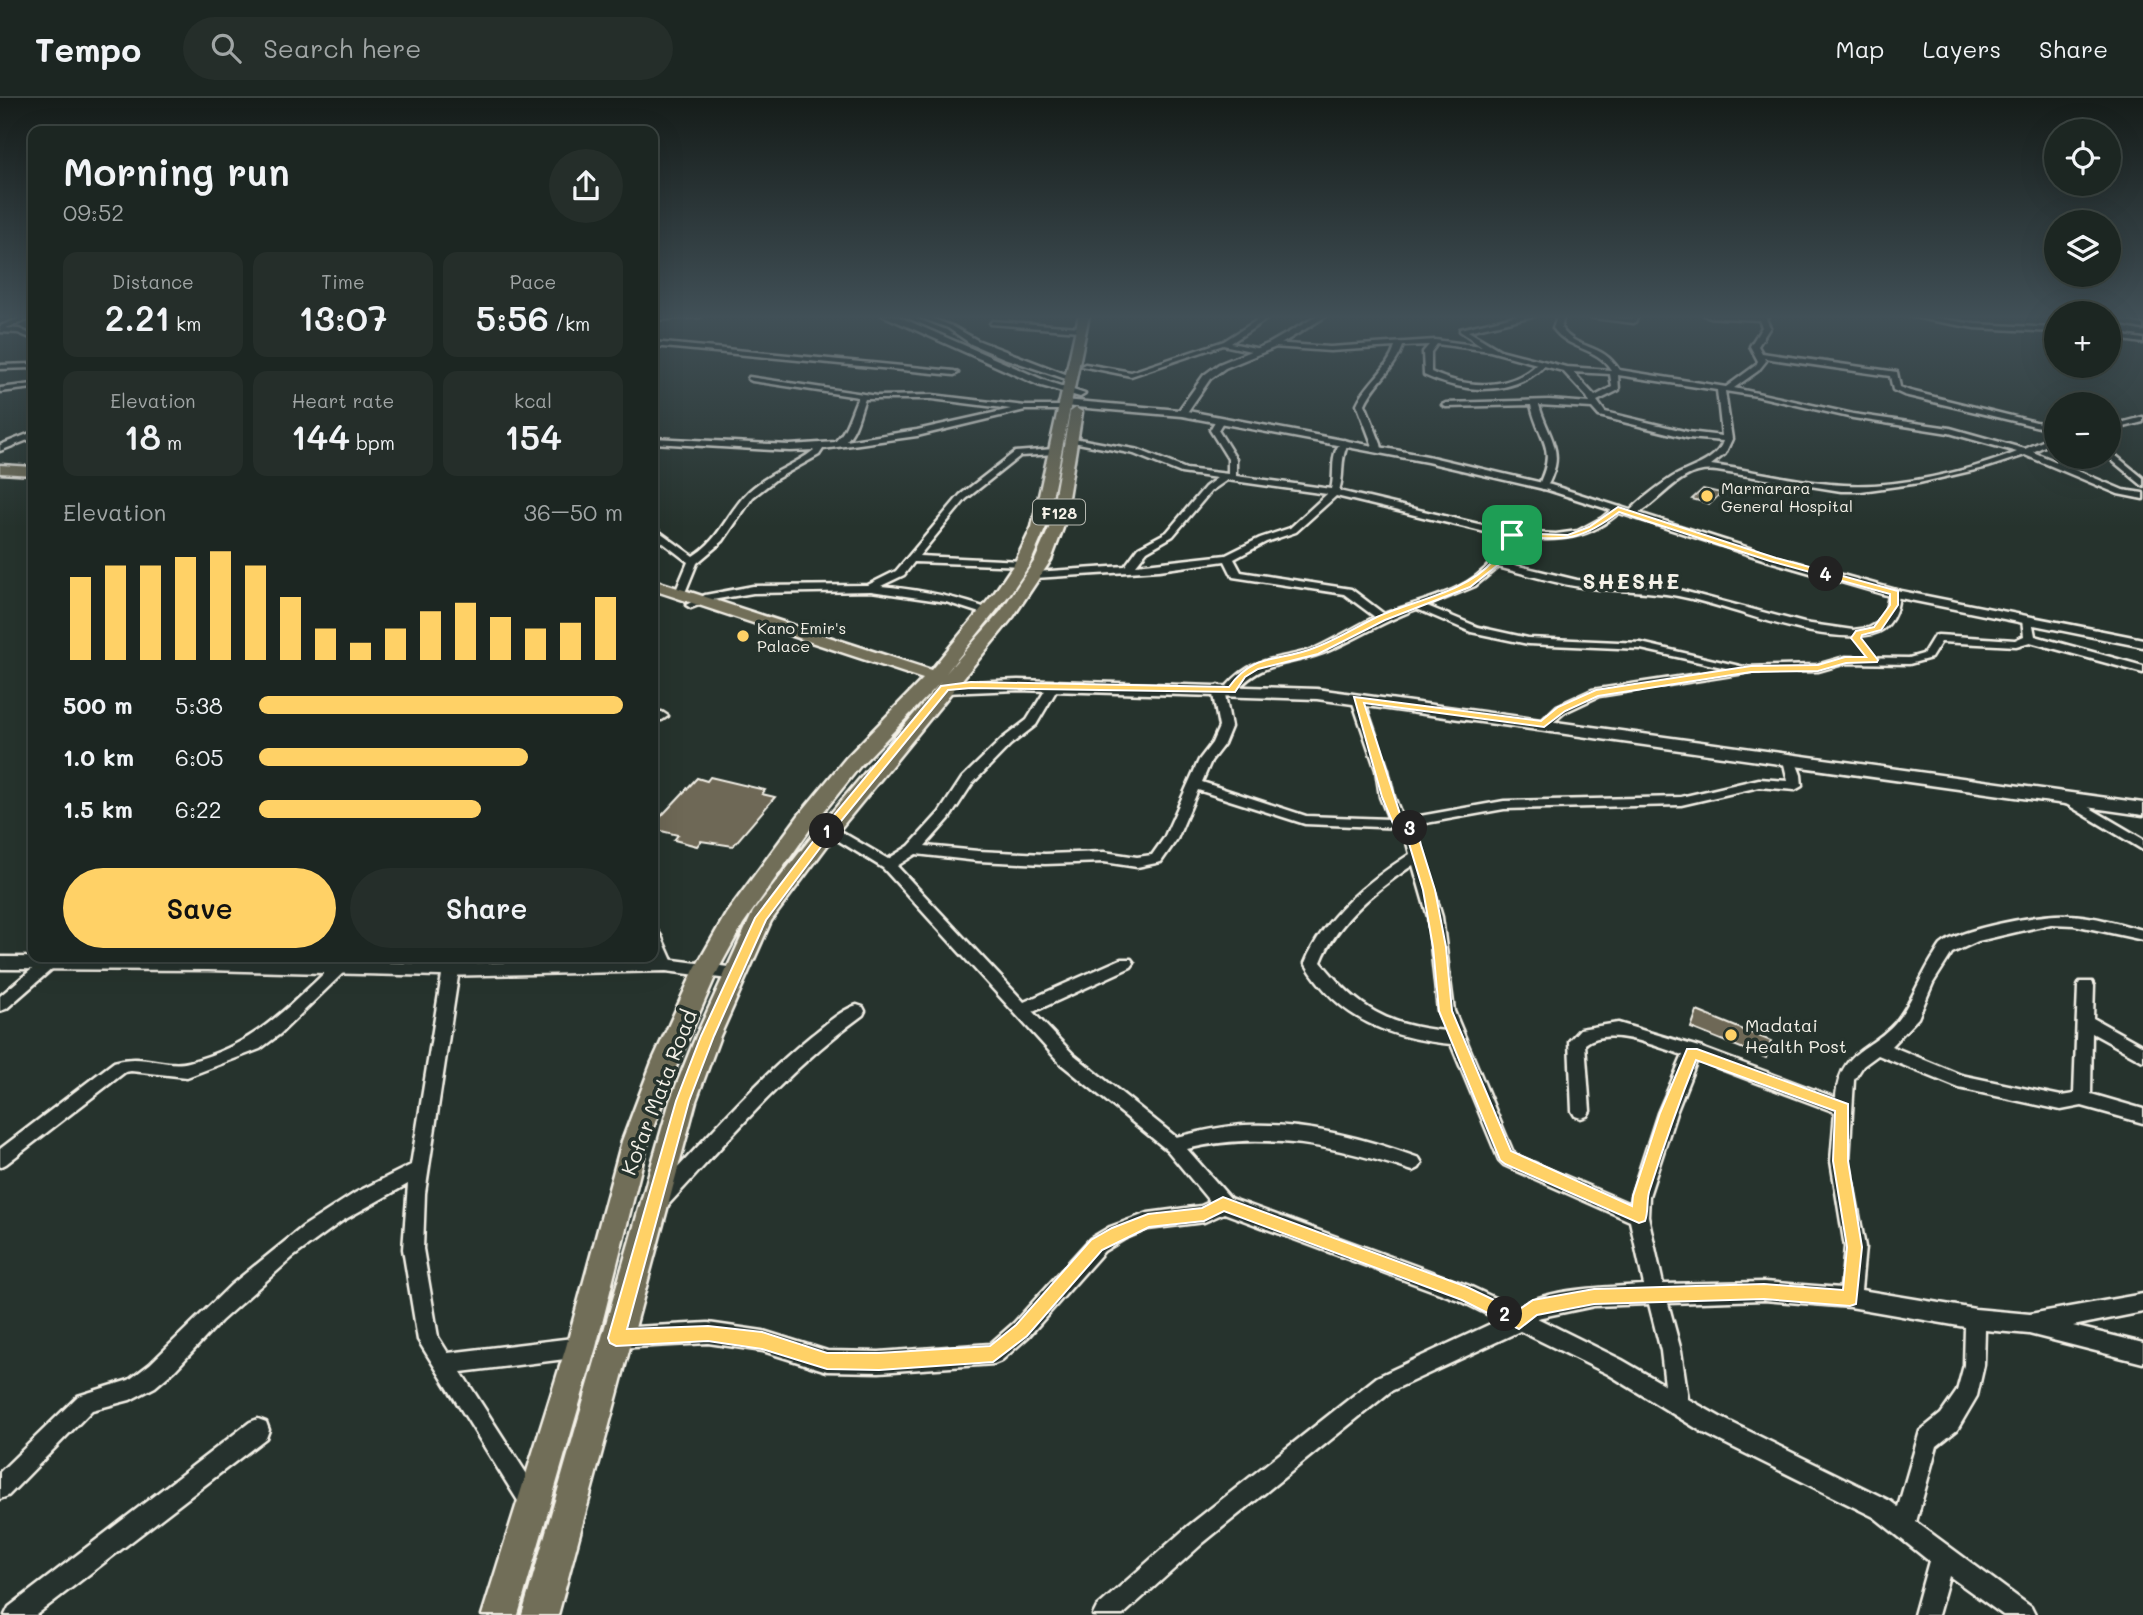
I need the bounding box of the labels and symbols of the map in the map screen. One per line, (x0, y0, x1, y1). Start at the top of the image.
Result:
place label: Marmarara General Hospital (1721, 477, 1853, 516)
marker: Marmarara General Hospital (1699, 488, 1715, 504)
road number: F128 (1033, 500, 1085, 524)
pin (1482, 505, 1542, 565)
pin: 4 (1808, 556, 1843, 592)
district label: SHESHE (1583, 567, 1681, 594)
place label: Kano Emir's Palace (757, 617, 846, 656)
marker: Kano Emir's Palace (735, 628, 751, 644)
pin: 3 (1392, 810, 1428, 846)
pin: 1 (810, 814, 844, 848)
street label: Kofar Mata Road (614, 1006, 702, 1178)
place label: Madatai Health Post (1745, 1013, 1847, 1058)
marker: Madatai Health Post (1723, 1027, 1739, 1043)
pin: 2 (1488, 1296, 1522, 1332)

